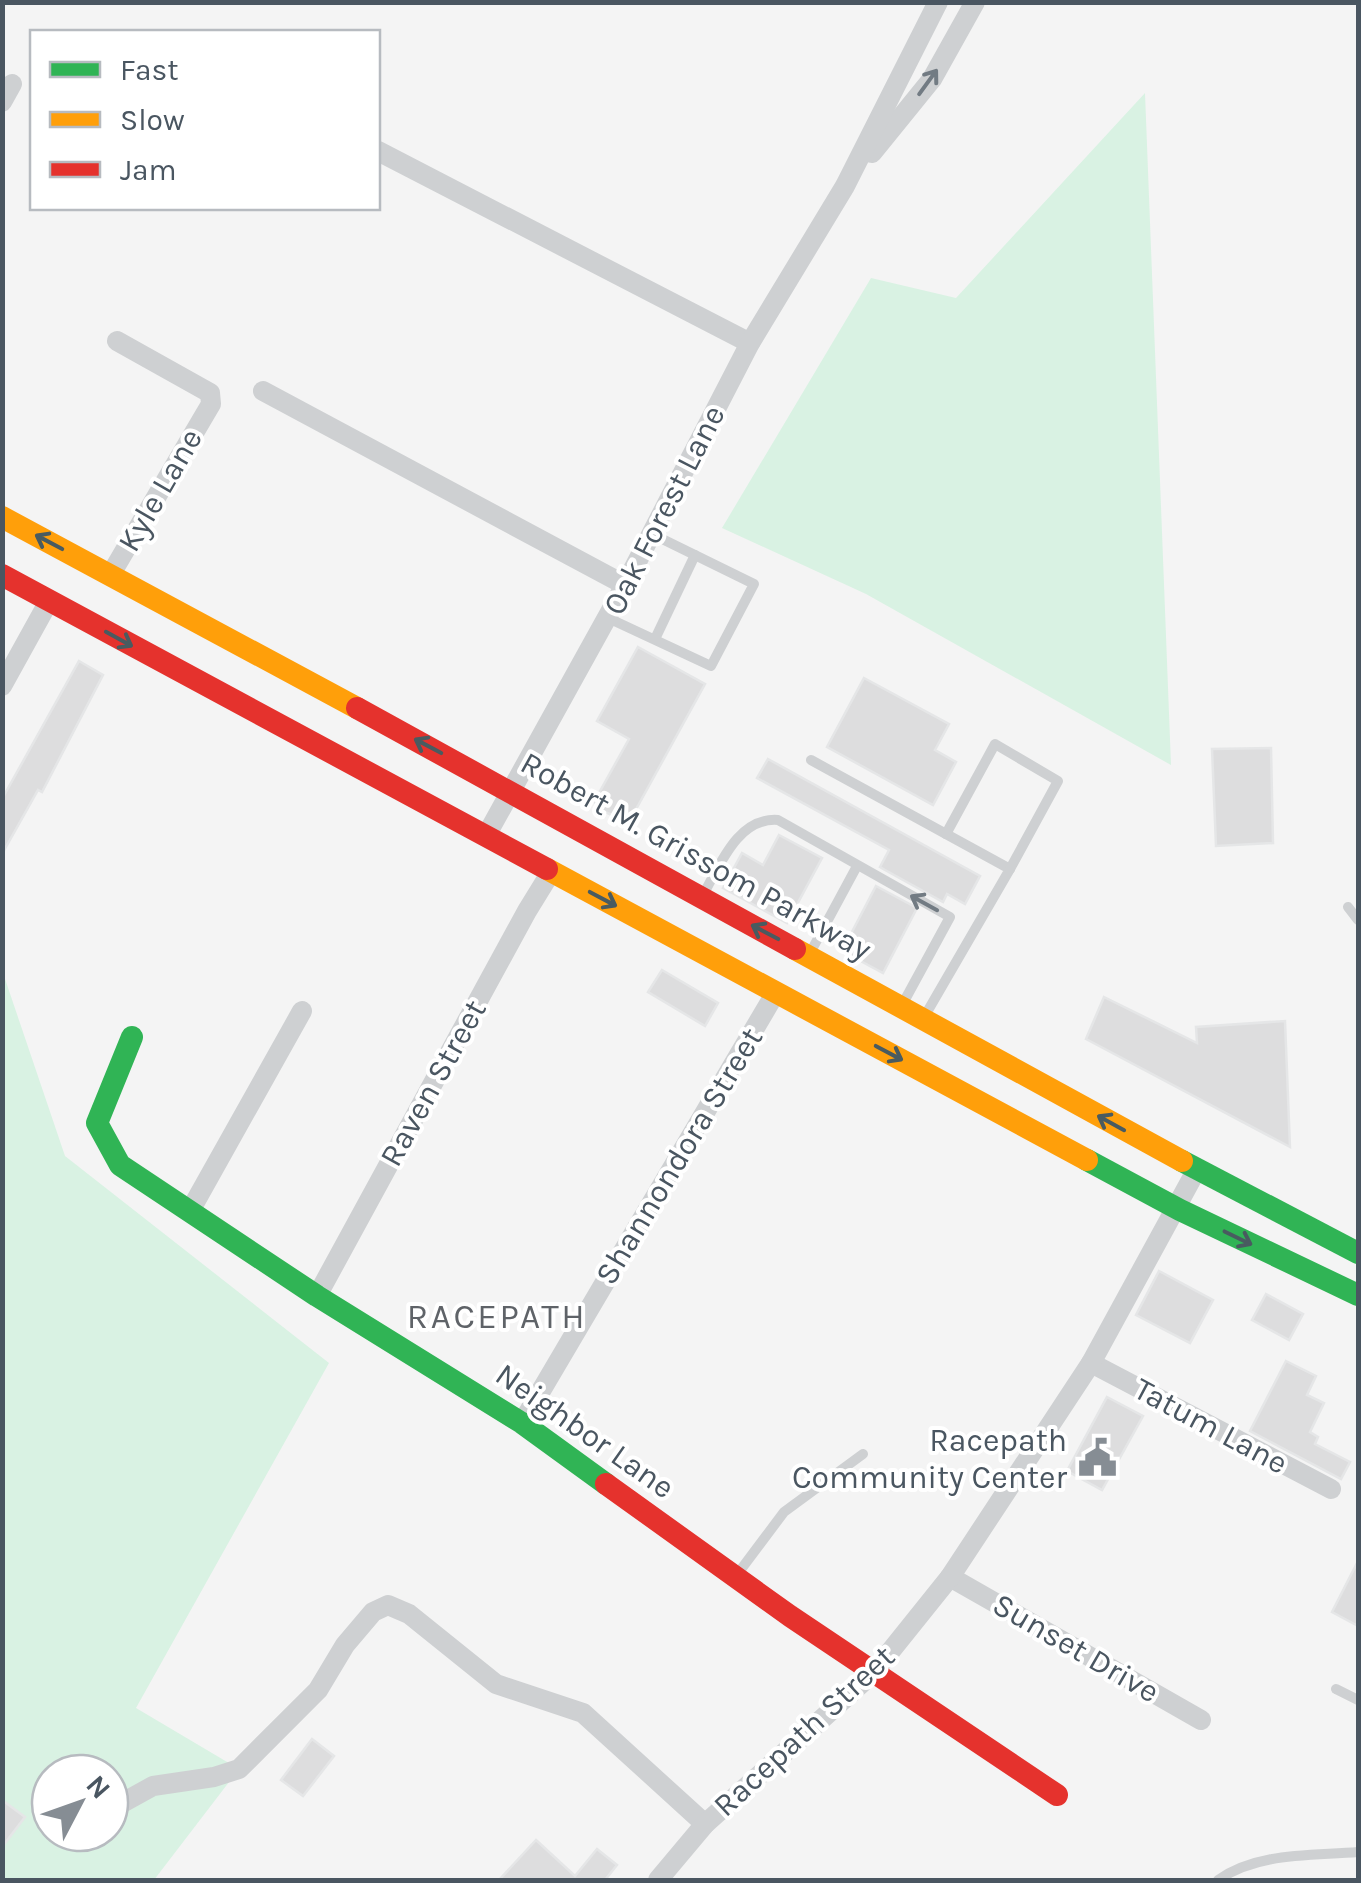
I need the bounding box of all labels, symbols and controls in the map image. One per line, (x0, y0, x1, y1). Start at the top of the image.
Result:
legend (30, 30, 380, 210)
text: Fast (120, 52, 179, 88)
one-way arrow (917, 69, 938, 97)
text: Slow (120, 102, 185, 138)
text: Jam (120, 152, 177, 188)
street label: Oak Forest Lane (595, 399, 733, 621)
street label: Kyle Lane (110, 422, 210, 558)
one-way arrow (35, 532, 65, 551)
one-way arrow (103, 629, 133, 649)
one-way arrow (413, 735, 443, 755)
street label: Robert M. Grissom Parkway (514, 744, 878, 968)
one-way arrow (587, 890, 617, 910)
one-way arrow (910, 893, 940, 912)
one-way arrow (751, 921, 781, 941)
street label: Raven Street (372, 993, 494, 1173)
street label: Shannondora Street (588, 1021, 770, 1291)
one-way arrow (873, 1044, 903, 1063)
one-way arrow (1097, 1112, 1126, 1132)
one-way arrow (1222, 1229, 1252, 1248)
district label: RACEPATH (407, 1296, 587, 1337)
street label: Neighbor Lane (489, 1356, 681, 1506)
street label: Tatum Lane (1128, 1370, 1294, 1482)
place label: Racepath Community Center (792, 1422, 1067, 1496)
public building icon: Racepath Community Center (1076, 1437, 1118, 1479)
street label: Sunset Drive (986, 1586, 1166, 1710)
street label: Racepath Street (706, 1638, 902, 1824)
north arrow (30, 1753, 130, 1853)
text: N (79, 1769, 118, 1805)

